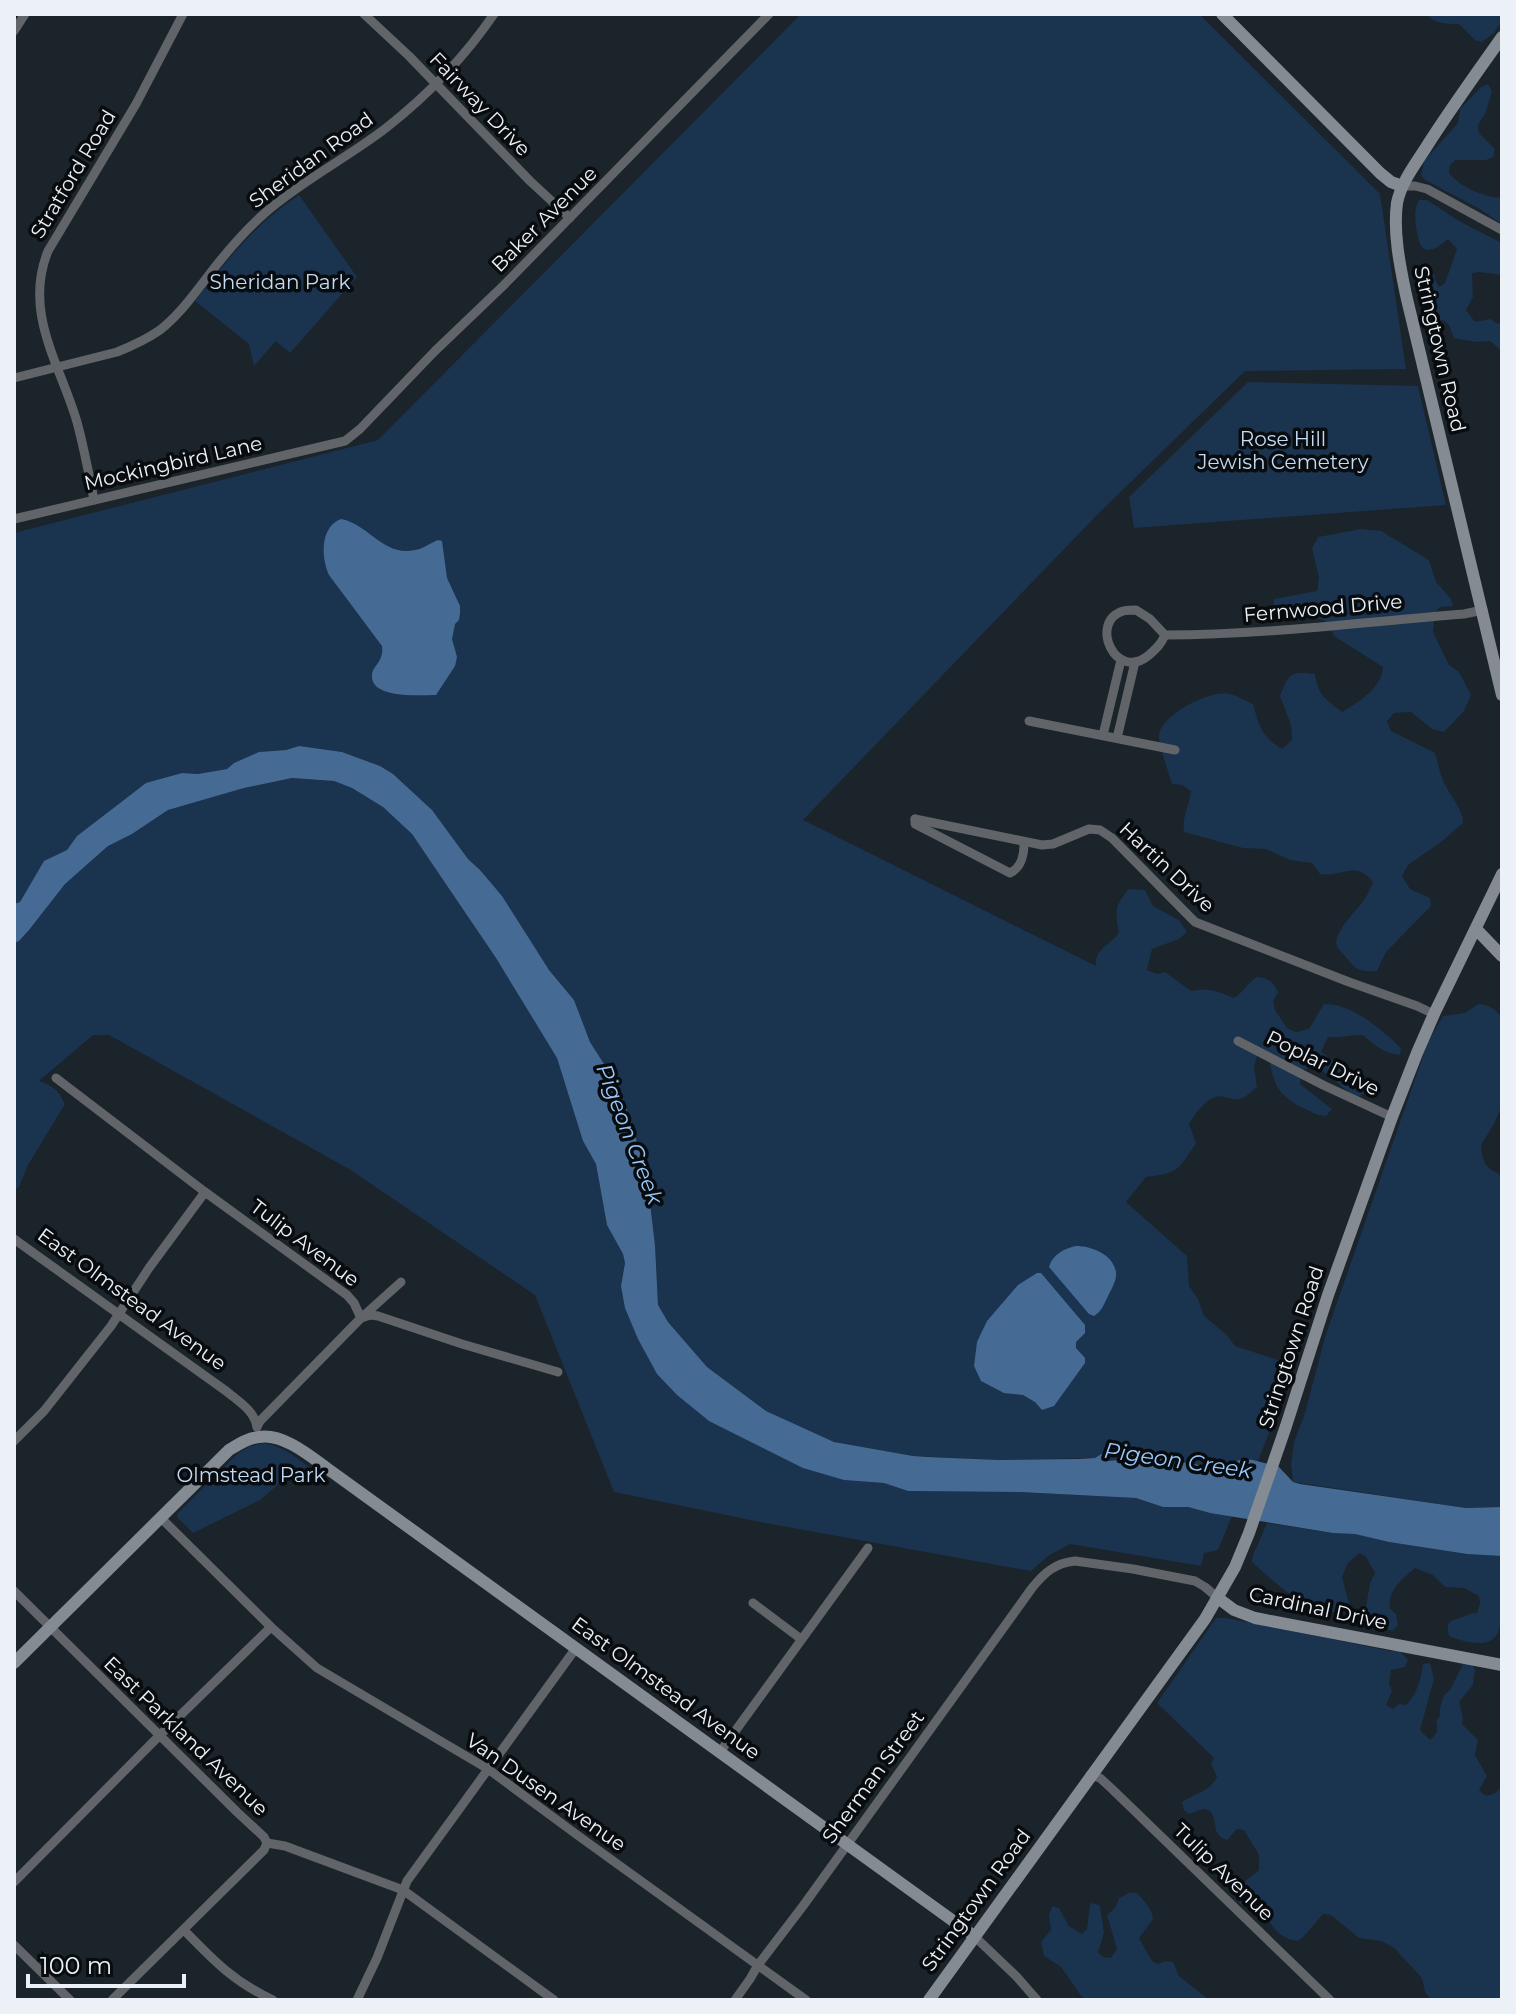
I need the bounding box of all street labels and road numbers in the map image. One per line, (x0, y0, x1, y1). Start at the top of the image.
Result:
street label: Fairway Drive (425, 47, 535, 161)
street label: Stratford Road (25, 105, 121, 243)
street label: Sheridan Road (244, 107, 378, 213)
street label: Baker Avenue (486, 161, 602, 277)
street label: Stringtown Road (1409, 264, 1471, 434)
street label: Mockingbird Lane (82, 431, 264, 495)
street label: Fernwood Drive (1243, 589, 1403, 627)
street label: Hartin Drive (1115, 817, 1219, 917)
street label: Poplar Drive (1262, 1025, 1384, 1101)
street label: Tulip Avenue (246, 1194, 364, 1292)
street label: East Olmstead Avenue (33, 1223, 231, 1375)
street label: Stringtown Road (1253, 1263, 1329, 1431)
street label: Cardinal Drive (1247, 1582, 1389, 1634)
street label: East Olmstead Avenue (567, 1612, 765, 1764)
street label: East Parkland Avenue (99, 1651, 273, 1821)
street label: Sherman Street (817, 1706, 929, 1848)
street label: Van Dusen Avenue (462, 1728, 630, 1856)
street label: Tulip Avenue (1169, 1818, 1279, 1926)
street label: Stringtown Road (916, 1824, 1036, 1976)

